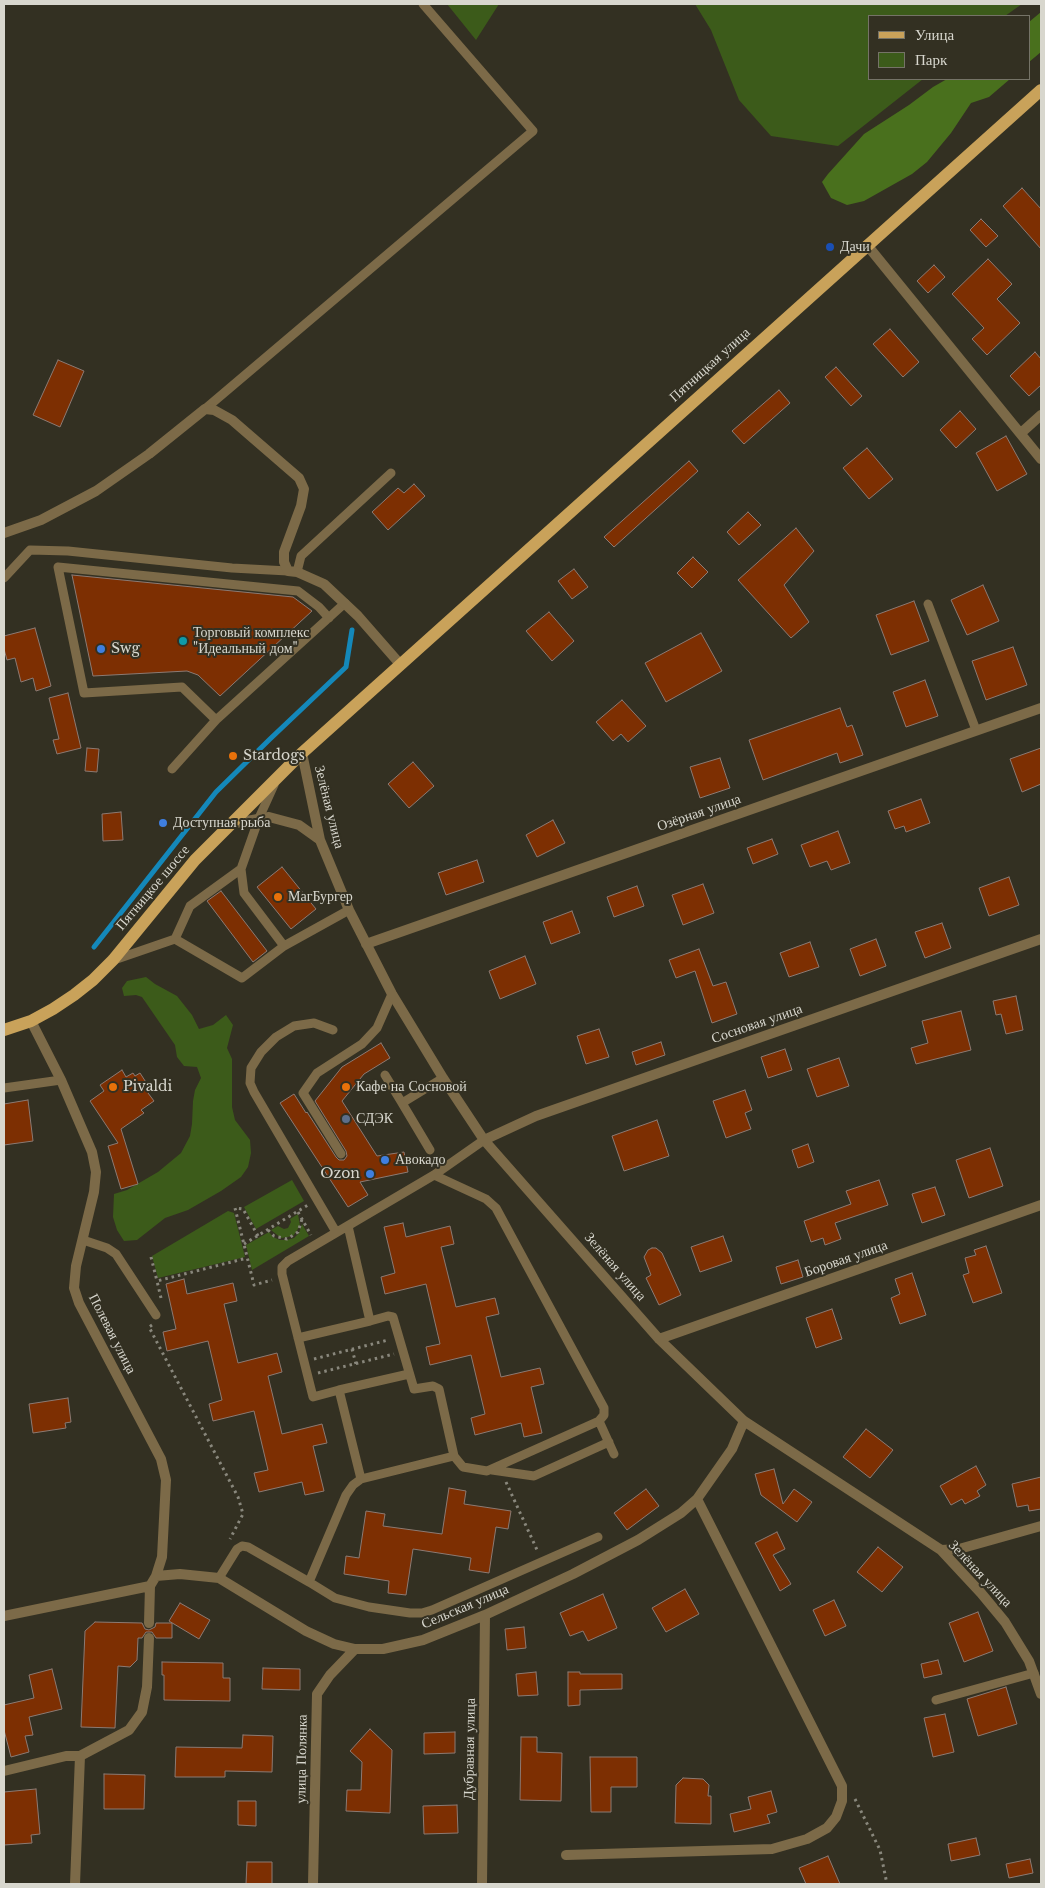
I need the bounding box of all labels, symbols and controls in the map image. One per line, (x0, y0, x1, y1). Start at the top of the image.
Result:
legend (868, 15, 1030, 80)
text: Улица (915, 25, 954, 44)
text: Парк (915, 50, 947, 69)
place label: Дачи (840, 239, 870, 255)
marker: Дачи (824, 241, 836, 253)
street label: Пятницкая улица (666, 324, 754, 406)
place label: Торговый комплекс "Идеальный дом" (193, 625, 309, 658)
marker: Торговый комплекс "Идеальный дом" (177, 635, 189, 647)
place label: Swg (111, 641, 140, 657)
marker: Swg (95, 643, 107, 655)
place label: Stardogs (243, 748, 305, 764)
marker: Stardogs (227, 750, 239, 762)
street label: Зелёная улица (311, 764, 347, 850)
street label: Озёрная улица (655, 791, 743, 835)
place label: Доступная рыба (173, 815, 270, 831)
marker: Доступная рыба (157, 817, 169, 829)
street label: Пятницкое шоссе (113, 842, 193, 934)
place label: МагБургер (288, 889, 353, 905)
marker: МагБургер (272, 891, 284, 903)
street label: Сосновая улица (709, 1001, 805, 1047)
place label: Pivaldi (123, 1079, 172, 1095)
place label: Кафе на Сосновой (356, 1079, 467, 1095)
marker: Pivaldi (107, 1081, 119, 1093)
marker: Кафе на Сосновой (340, 1081, 352, 1093)
place label: СДЭК (356, 1111, 393, 1127)
marker: СДЭК (340, 1113, 352, 1125)
place label: Авокадо (395, 1152, 446, 1168)
marker: Авокадо (379, 1154, 391, 1166)
place label: Ozon (320, 1166, 360, 1182)
marker: Ozon (364, 1168, 376, 1180)
street label: Зелёная улица (581, 1229, 649, 1305)
street label: Боровая улица (802, 1237, 890, 1281)
street label: Полевая улица (85, 1291, 139, 1377)
street label: Зелёная улица (945, 1537, 1015, 1611)
street label: Сельская улица (419, 1581, 511, 1633)
street label: Дубравная улица (461, 1698, 479, 1800)
street label: улица Полянка (293, 1714, 311, 1804)

